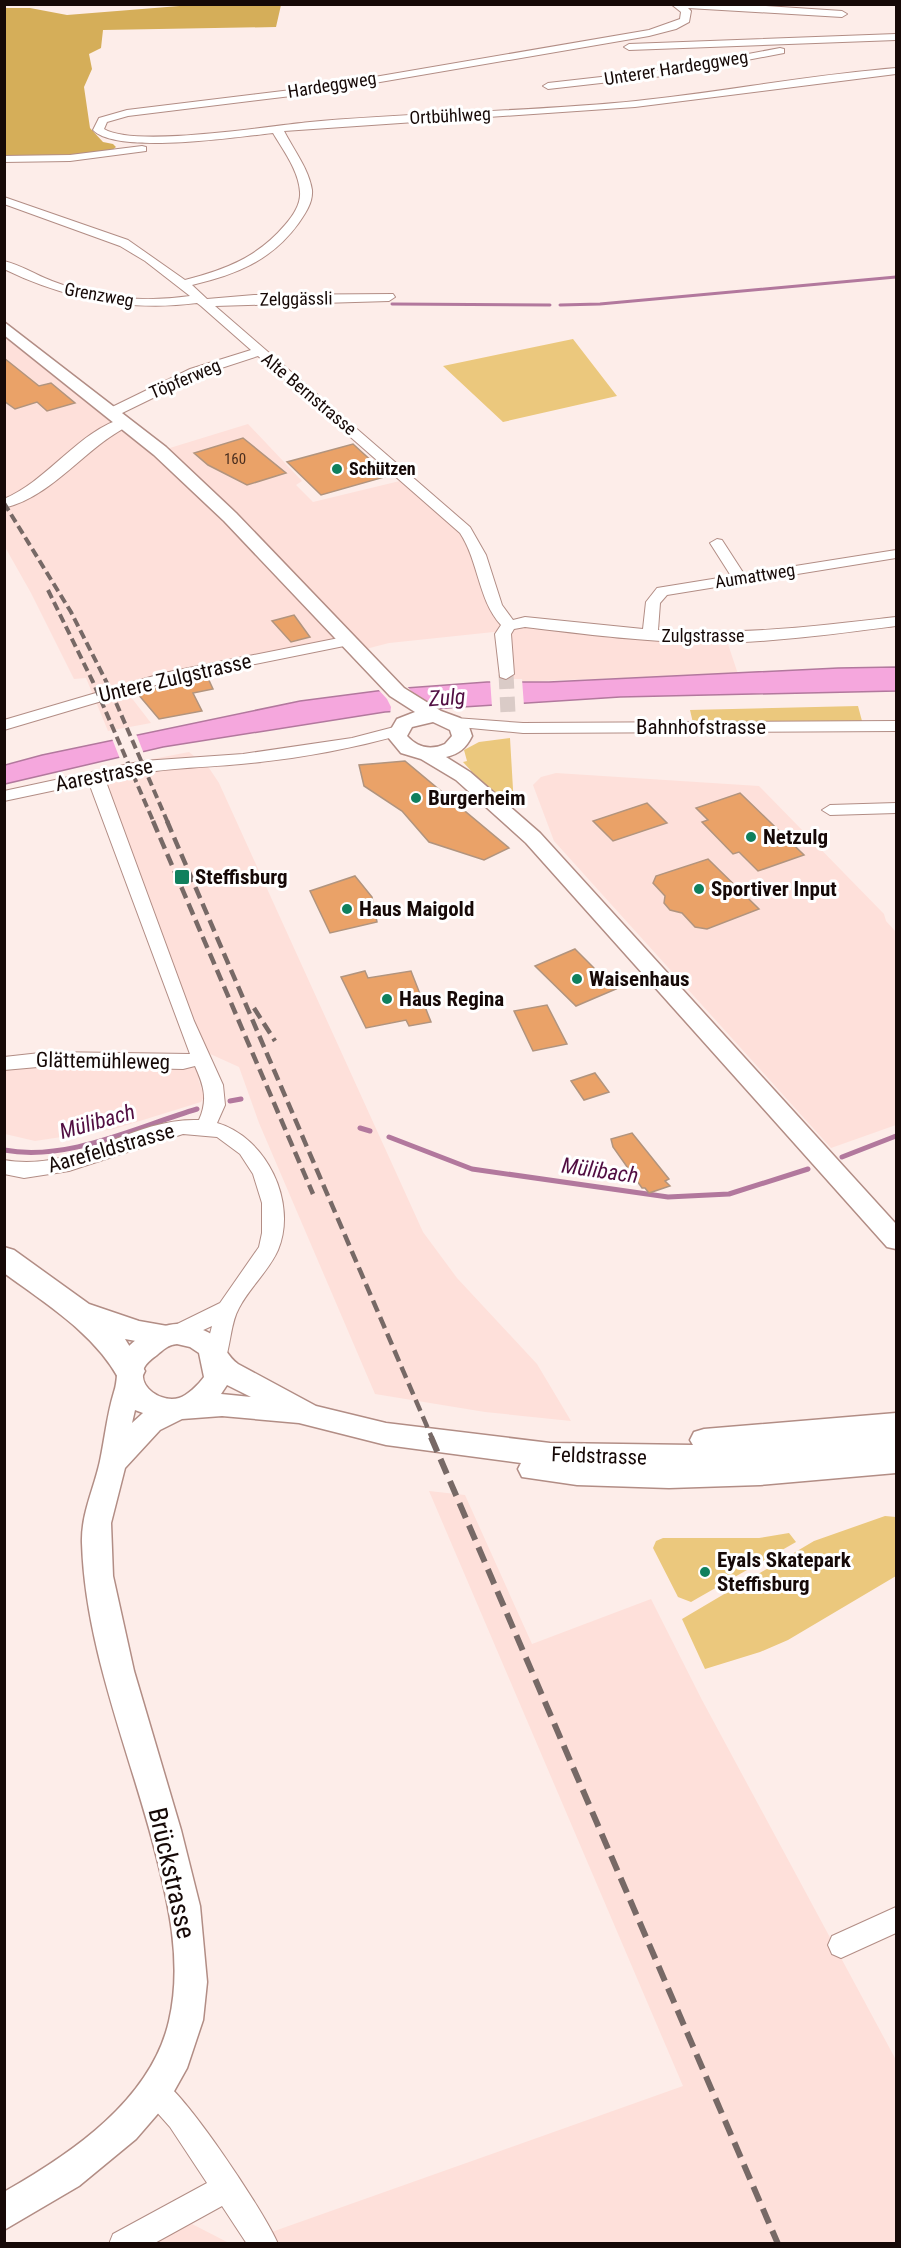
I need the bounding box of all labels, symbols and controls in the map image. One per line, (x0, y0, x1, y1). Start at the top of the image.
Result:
street label: Unterer Hardeggweg (603, 46, 749, 89)
street label: Hardeggweg (286, 67, 378, 102)
street label: Ortbühlweg (409, 103, 491, 128)
street label: Grenzweg (63, 278, 135, 311)
street label: Zelggässli (259, 287, 333, 310)
street label: Alte Bernstrasse (258, 348, 361, 439)
street label: Töpferweg (146, 354, 223, 403)
house number: 160 (224, 450, 246, 468)
place label: Schützen (349, 458, 416, 479)
marker: Schützen (330, 462, 344, 476)
street label: Aumattweg (713, 559, 796, 592)
street label: Zulgstrasse (661, 625, 745, 646)
street label: Untere Zulgstrasse (96, 649, 254, 707)
water label: Zulg (427, 684, 467, 711)
street label: Bahnhofstrasse (636, 715, 766, 739)
street label: Aarestrasse (53, 754, 155, 796)
place label: Burgerheim (428, 786, 526, 810)
marker: Burgerheim (409, 791, 423, 805)
place label: Netzulg (763, 825, 828, 849)
marker: Netzulg (744, 830, 758, 844)
place label: Steffisburg (195, 865, 288, 889)
marker: Steffisburg (173, 868, 191, 886)
place label: Sportiver Input (711, 877, 837, 901)
marker: Sportiver Input (692, 882, 706, 896)
place label: Haus Maigold (359, 897, 474, 921)
marker: Haus Maigold (340, 902, 354, 916)
place label: Waisenhaus (589, 967, 690, 991)
marker: Waisenhaus (570, 972, 584, 986)
place label: Haus Regina (399, 987, 504, 1011)
marker: Haus Regina (380, 992, 394, 1006)
street label: Glättemühleweg (36, 1048, 170, 1074)
water label: Mülibach (57, 1099, 138, 1144)
street label: Aarefeldstrasse (45, 1118, 177, 1178)
water label: Mülibach (560, 1153, 640, 1188)
street label: Feldstrasse (551, 1442, 647, 1470)
place label: Eyals Skatepark Steffisburg (717, 1548, 852, 1596)
marker: Eyals Skatepark Steffisburg (698, 1565, 712, 1579)
street label: Brückstrasse (142, 1804, 202, 1942)

